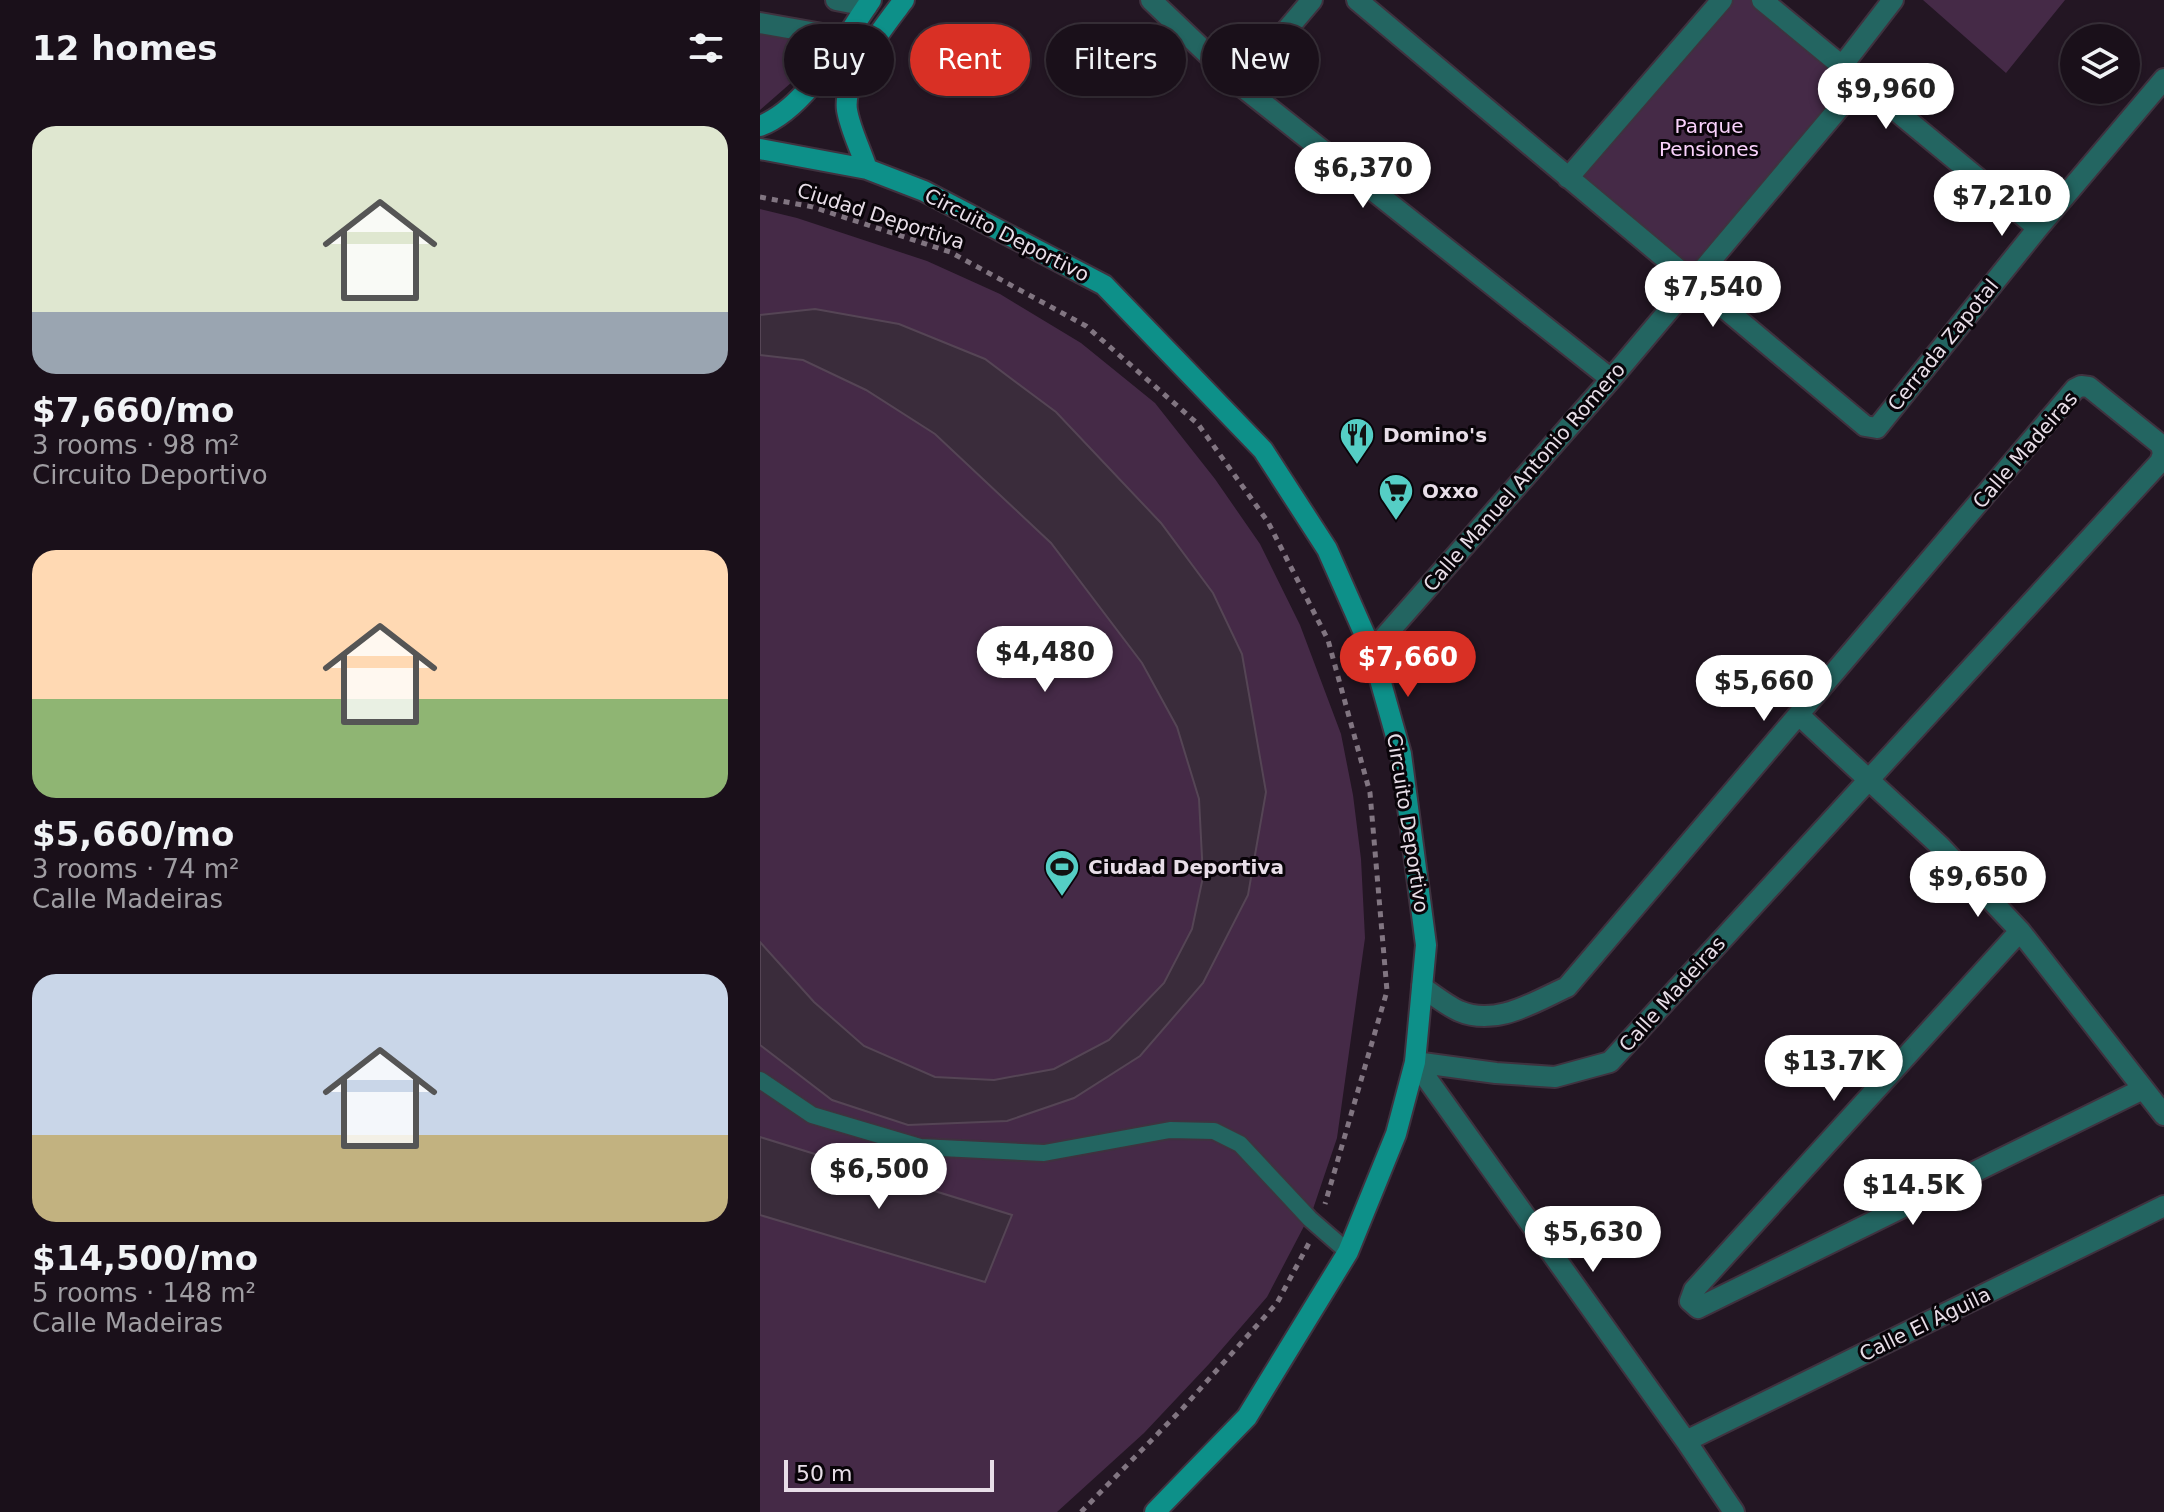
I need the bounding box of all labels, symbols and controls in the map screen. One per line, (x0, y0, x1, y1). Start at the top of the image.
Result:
chip: Buy (784, 24, 894, 96)
chip: Rent (910, 24, 1030, 96)
chip: Filters (1046, 24, 1186, 96)
chip: New (1202, 24, 1319, 96)
map controls (2060, 24, 2140, 104)
button: layers (2060, 24, 2140, 104)
icon: filters (684, 26, 728, 70)
text: 12 homes (32, 28, 217, 68)
pin: $9,960 (1821, 63, 1951, 131)
text: $9,960 (1836, 74, 1936, 104)
park label: Parque Pensiones (1659, 114, 1759, 161)
pin: $6,370 (1298, 142, 1428, 210)
text: $6,370 (1313, 153, 1413, 183)
pin: $7,210 (1937, 170, 2067, 238)
icon: home (308, 178, 452, 322)
street label: Ciudad Deportiva (794, 178, 968, 254)
text: $7,210 (1952, 181, 2052, 211)
street label: Circuito Deportivo (921, 183, 1093, 287)
pin: $7,540 (1648, 261, 1778, 329)
text: $7,540 (1663, 272, 1763, 302)
street label: Cerrada Zapotal (1883, 274, 2003, 416)
street label: Calle Manuel Antonio Romero (1418, 358, 1630, 596)
street label: Calle Madeiras (1968, 387, 2082, 513)
text: $7,660/mo (32, 390, 234, 430)
restaurant icon: Domino's (1338, 416, 1376, 466)
place label: Domino's (1383, 423, 1487, 447)
text: 3 rooms · 98 m² (32, 430, 240, 460)
text: Circuito Deportivo (32, 460, 268, 490)
supermarket icon: Oxxo (1377, 472, 1415, 522)
place label: Oxxo (1422, 479, 1479, 503)
icon: home (308, 602, 452, 746)
pin: $4,480 (980, 626, 1110, 694)
pin: $7,660 (1343, 631, 1473, 699)
text: $4,480 (995, 637, 1095, 667)
text: $7,660 (1358, 642, 1458, 672)
pin: $5,660 (1699, 655, 1829, 723)
text: $5,660 (1714, 666, 1814, 696)
street label: Circuito Deportivo (1382, 732, 1434, 914)
text: $5,660/mo (32, 814, 234, 854)
sports icon: Ciudad Deportiva (1043, 848, 1081, 898)
pin: $9,650 (1913, 851, 2043, 919)
text: 3 rooms · 74 m² (32, 854, 240, 884)
place label: Ciudad Deportiva (1088, 855, 1284, 879)
text: $9,650 (1928, 862, 2028, 892)
text: Calle Madeiras (32, 884, 223, 914)
street label: Calle Madeiras (1614, 931, 1730, 1057)
icon: home (308, 1026, 452, 1170)
pin: $13.7K (1769, 1035, 1899, 1103)
text: $13.7K (1783, 1046, 1885, 1076)
pin: $6,500 (814, 1143, 944, 1211)
text: $6,500 (829, 1154, 929, 1184)
pin: $14.5K (1848, 1159, 1978, 1227)
text: $14.5K (1862, 1170, 1964, 1200)
pin: $5,630 (1528, 1206, 1658, 1274)
text: $5,630 (1543, 1217, 1643, 1247)
text: $14,500/mo (32, 1238, 258, 1278)
text: 5 rooms · 148 m² (32, 1278, 256, 1308)
street label: Calle El Águila (1855, 1282, 1995, 1366)
text: Calle Madeiras (32, 1308, 223, 1338)
scale bar (784, 1456, 994, 1492)
text: 50 m (796, 1461, 852, 1486)

